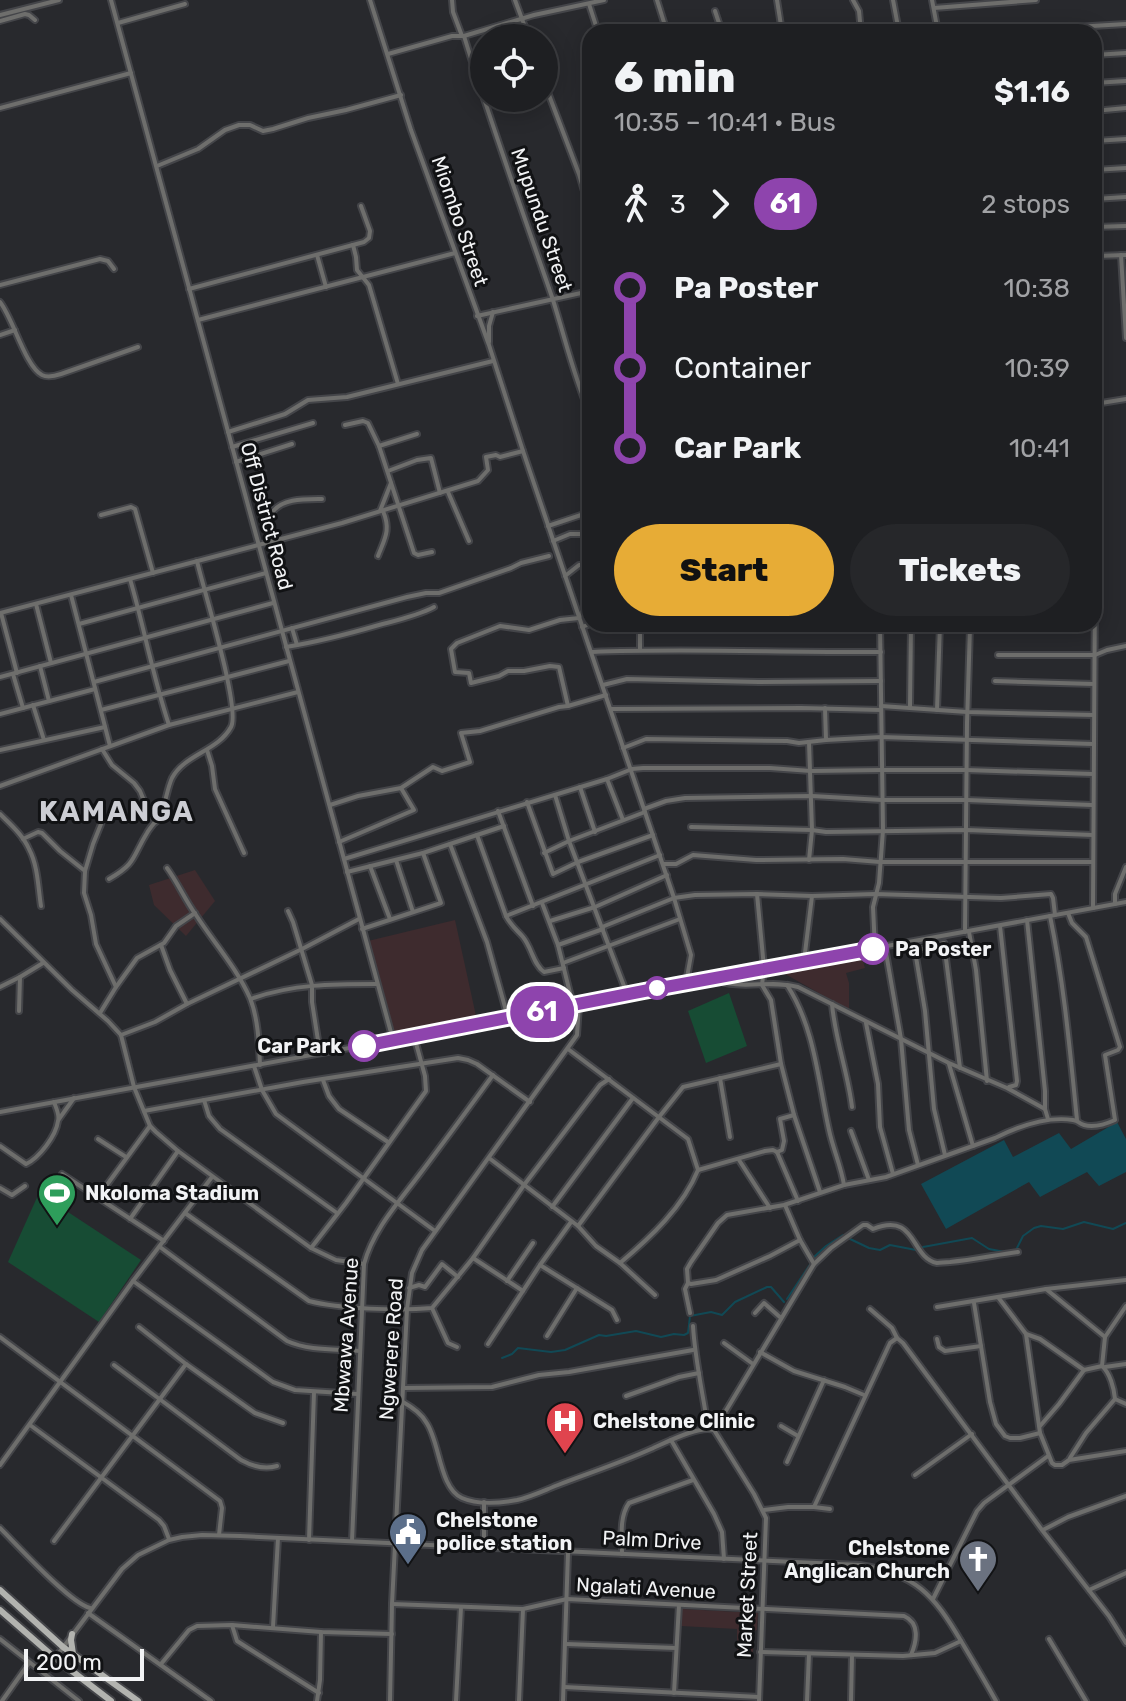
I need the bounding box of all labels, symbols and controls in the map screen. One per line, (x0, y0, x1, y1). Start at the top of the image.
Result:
map controls (470, 24, 558, 112)
button: locate (470, 24, 558, 112)
text: 6 min (614, 51, 735, 103)
text: $1.16 (994, 74, 1070, 110)
text: 10:35 – 10:41 · Bus (614, 107, 836, 138)
street label: Mupundu Street (506, 145, 578, 295)
street label: Miombo Street (426, 153, 494, 289)
icon: walk (614, 182, 658, 226)
icon: forward (698, 182, 742, 226)
text: 61 (770, 187, 801, 220)
text: 3 (670, 189, 686, 220)
text: 2 stops (981, 189, 1070, 220)
text: Pa Poster (674, 270, 818, 306)
text: 10:38 (1004, 273, 1070, 304)
text: Container (674, 350, 811, 386)
text: 10:39 (1005, 353, 1070, 384)
text: Car Park (674, 430, 801, 466)
text: 10:41 (1009, 433, 1070, 464)
street label: Off District Road (236, 439, 298, 593)
button: Start (614, 524, 834, 616)
button: Tickets (850, 524, 1070, 616)
district label: KAMANGA (39, 795, 195, 828)
marker: Pa Poster (858, 934, 888, 964)
place label: Pa Poster (895, 937, 991, 961)
unlabelled marker (646, 977, 668, 999)
line badge: 61 (506, 986, 578, 1038)
text: 61 (526, 995, 558, 1028)
marker: Car Park (349, 1031, 379, 1061)
place label: Car Park (257, 1034, 342, 1058)
sports icon: Nkoloma Stadium (36, 1172, 78, 1227)
place label: Nkoloma Stadium (85, 1181, 259, 1205)
street label: Mbwawa Avenue (329, 1257, 363, 1413)
street label: Ngwerere Road (374, 1277, 408, 1421)
hospital icon: Chelstone Clinic (544, 1400, 586, 1455)
place label: Chelstone Clinic (593, 1409, 755, 1433)
place label: Chelstone police station (436, 1508, 572, 1555)
public building icon: Chelstone police station (387, 1511, 429, 1566)
street label: Palm Drive (602, 1525, 702, 1555)
street label: Market Street (732, 1531, 762, 1659)
place label: Chelstone Anglican Church (784, 1536, 950, 1583)
church icon: Chelstone Anglican Church (957, 1538, 999, 1593)
street label: Ngalati Avenue (576, 1572, 716, 1604)
scale bar (24, 1645, 144, 1681)
text: 200 m (36, 1649, 102, 1676)

